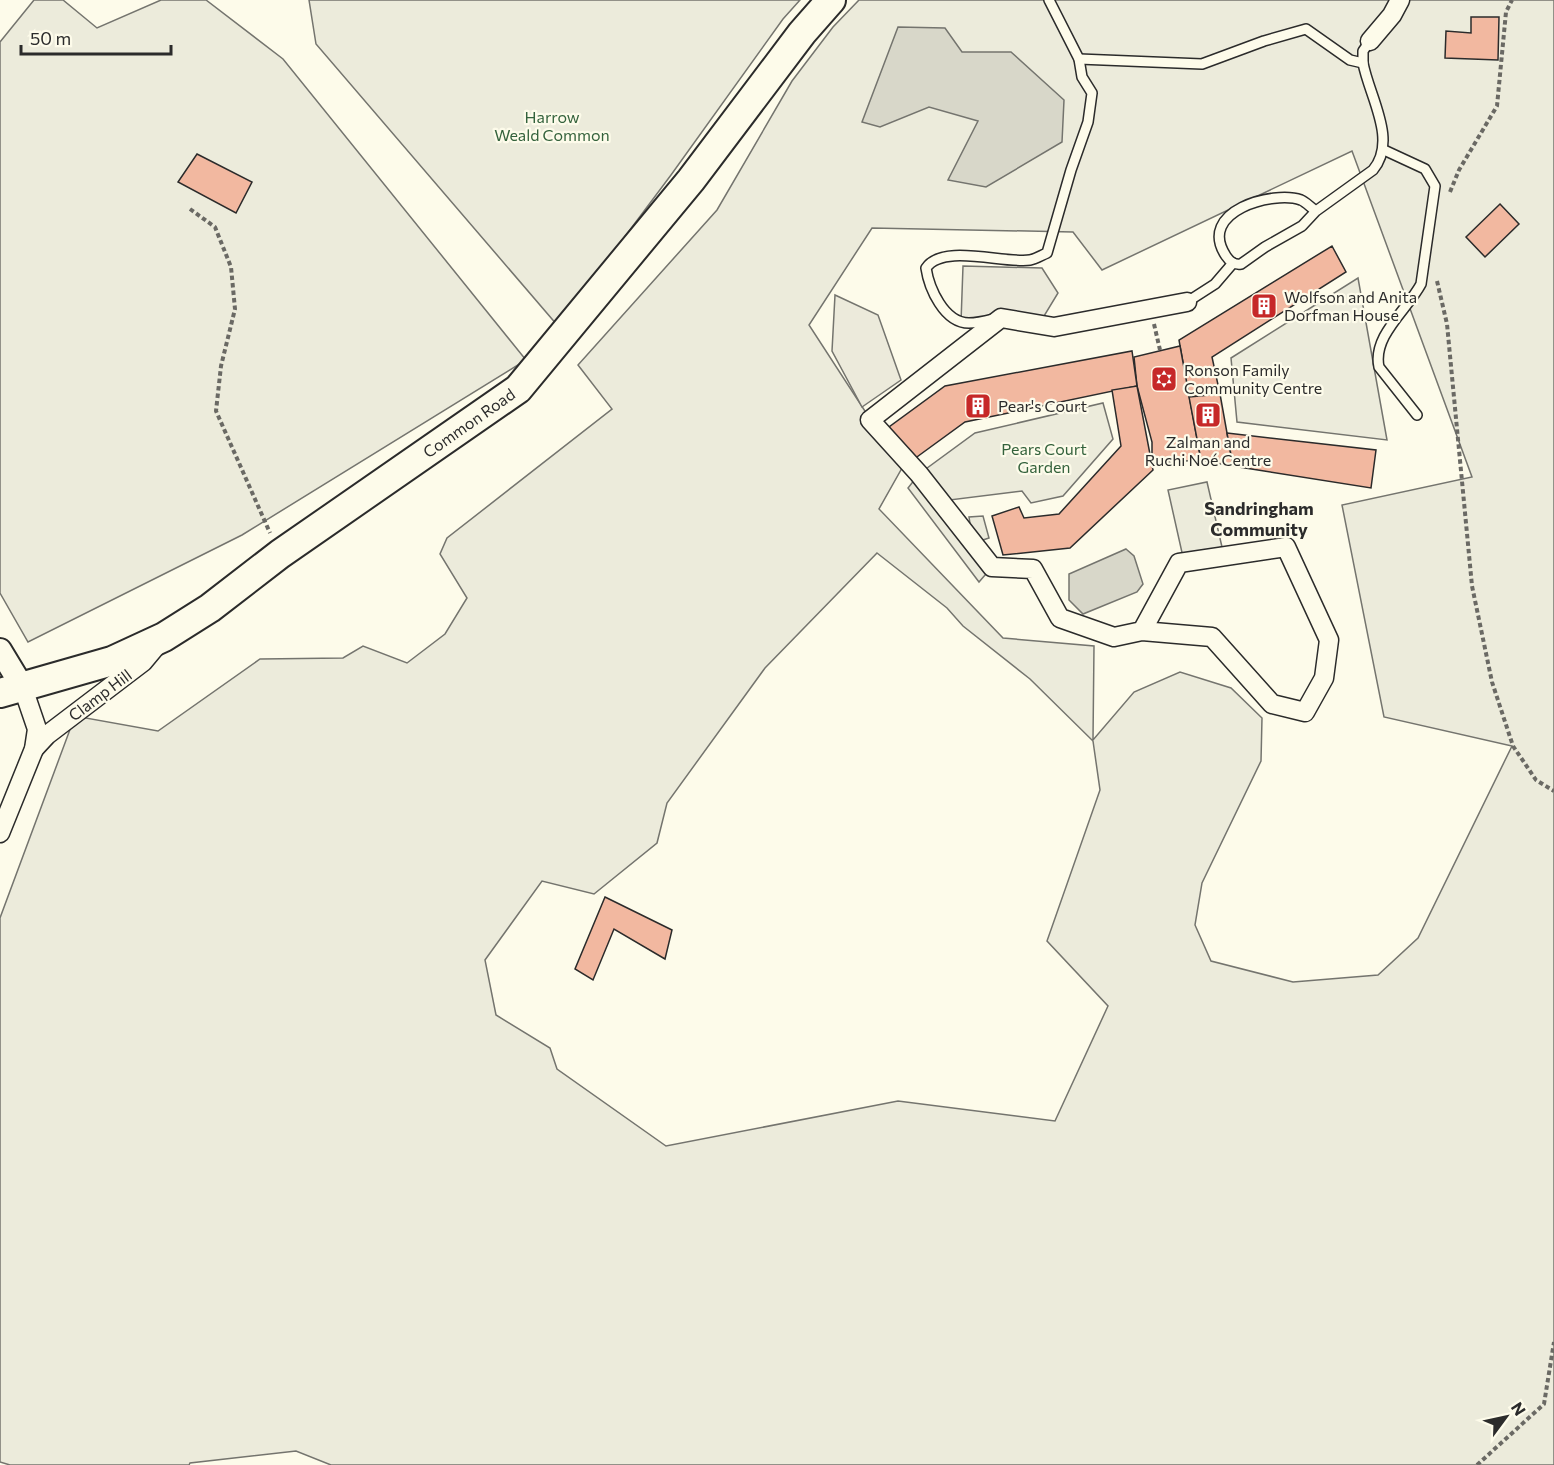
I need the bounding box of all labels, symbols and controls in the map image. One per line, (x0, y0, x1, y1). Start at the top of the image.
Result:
scale bar (21, 18, 171, 56)
text: 50 m (30, 27, 71, 49)
park label: Harrow Weald Common (494, 107, 610, 144)
place label: Wolfson and Anita Dorfman House (1284, 287, 1417, 324)
building icon: Wolfson and Anita Dorfman House (1249, 291, 1279, 321)
place label: Ronson Family Community Centre (1184, 360, 1322, 397)
synagogue icon: Ronson Family Community Centre (1149, 364, 1179, 394)
street label: Common Road (419, 384, 518, 461)
building icon: Pear's Court (963, 391, 993, 421)
place label: Pear's Court (998, 396, 1087, 415)
building icon: Zalman and Ruchi Noé Centre (1193, 400, 1223, 430)
place label: Zalman and Ruchi Noé Centre (1145, 432, 1271, 469)
park label: Pears Court Garden (1001, 439, 1087, 476)
district label: Sandringham Community (1204, 497, 1314, 540)
street label: Clamp Hill (64, 665, 135, 724)
north arrow (1476, 1387, 1536, 1447)
text: N (1508, 1398, 1530, 1419)

